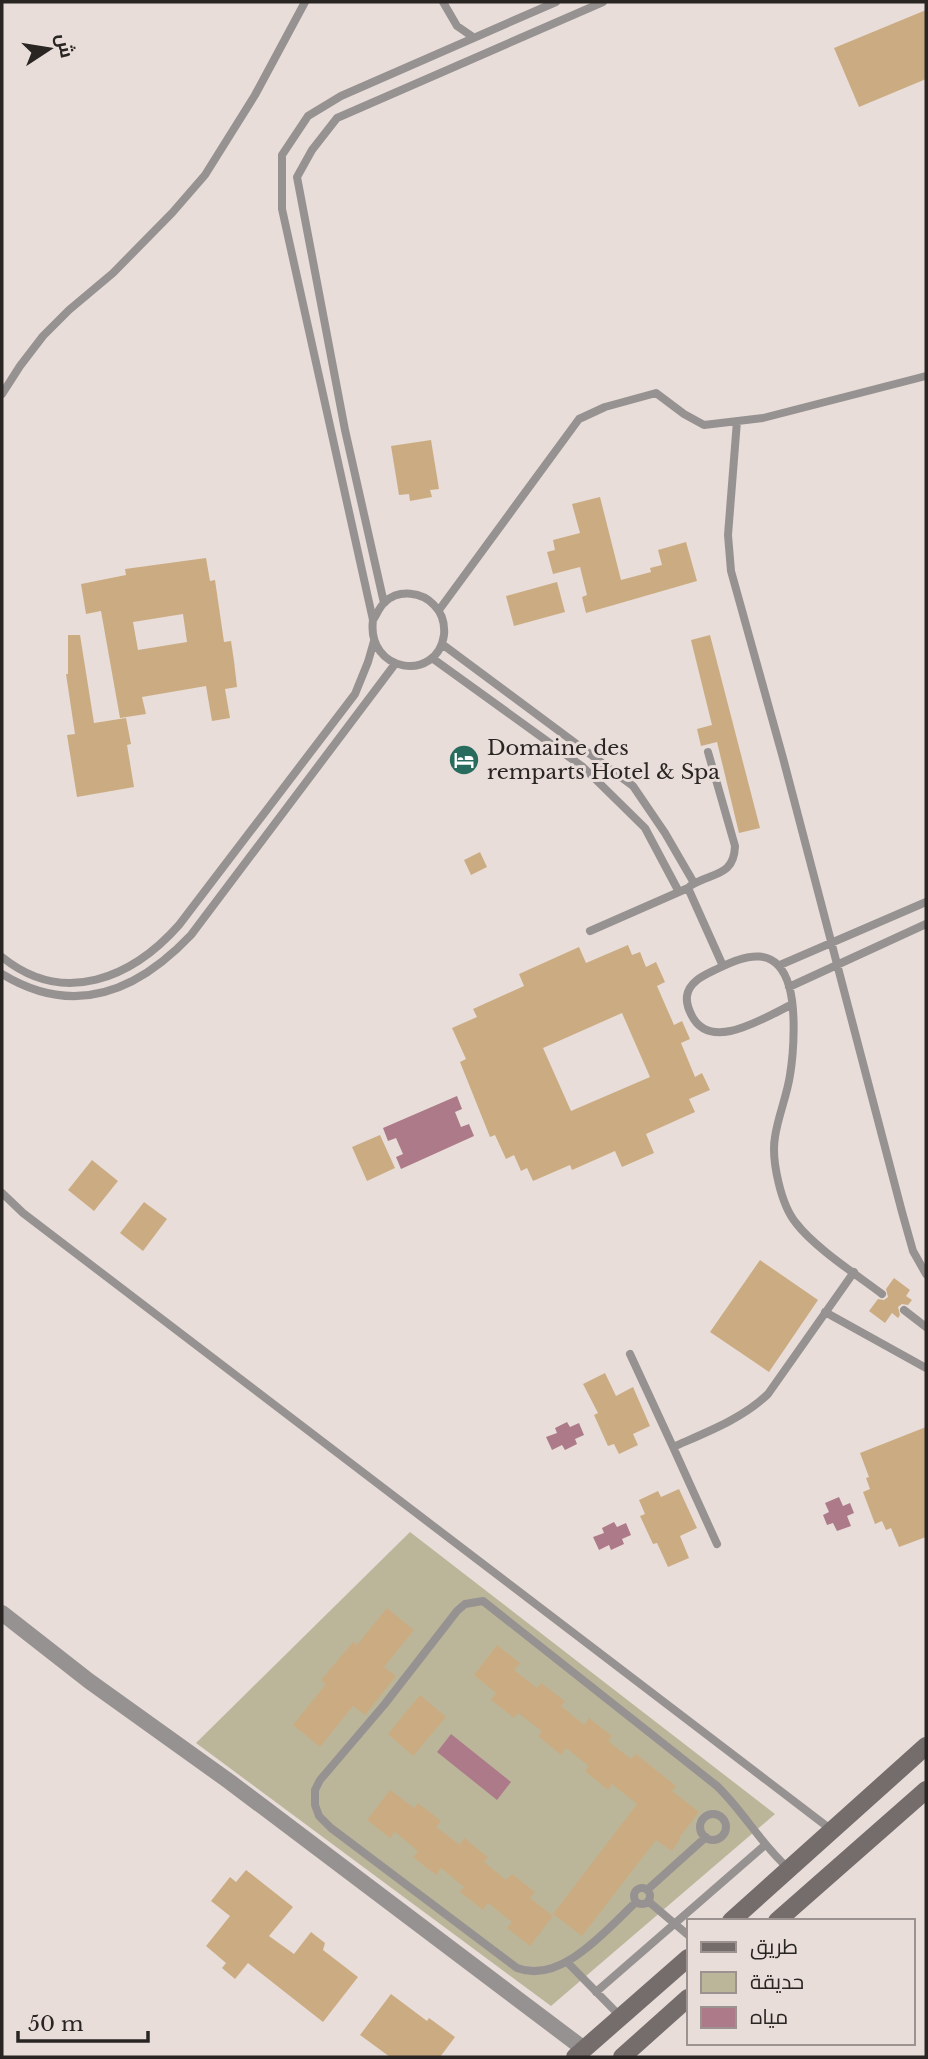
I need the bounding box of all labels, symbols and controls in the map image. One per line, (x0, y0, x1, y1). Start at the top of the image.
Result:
north arrow (14, 14, 84, 84)
text: ش (51, 31, 79, 60)
place label: Domaine des remparts Hotel & Spa (487, 735, 720, 785)
hotel icon: Domaine des remparts Hotel & Spa (447, 743, 481, 777)
legend (687, 1919, 914, 2045)
text: طريق (750, 1934, 798, 1960)
text: حديقة (750, 1969, 804, 1995)
scale bar (18, 2000, 147, 2044)
text: مياه (750, 2004, 788, 2030)
text: 50 m (28, 2011, 84, 2037)

